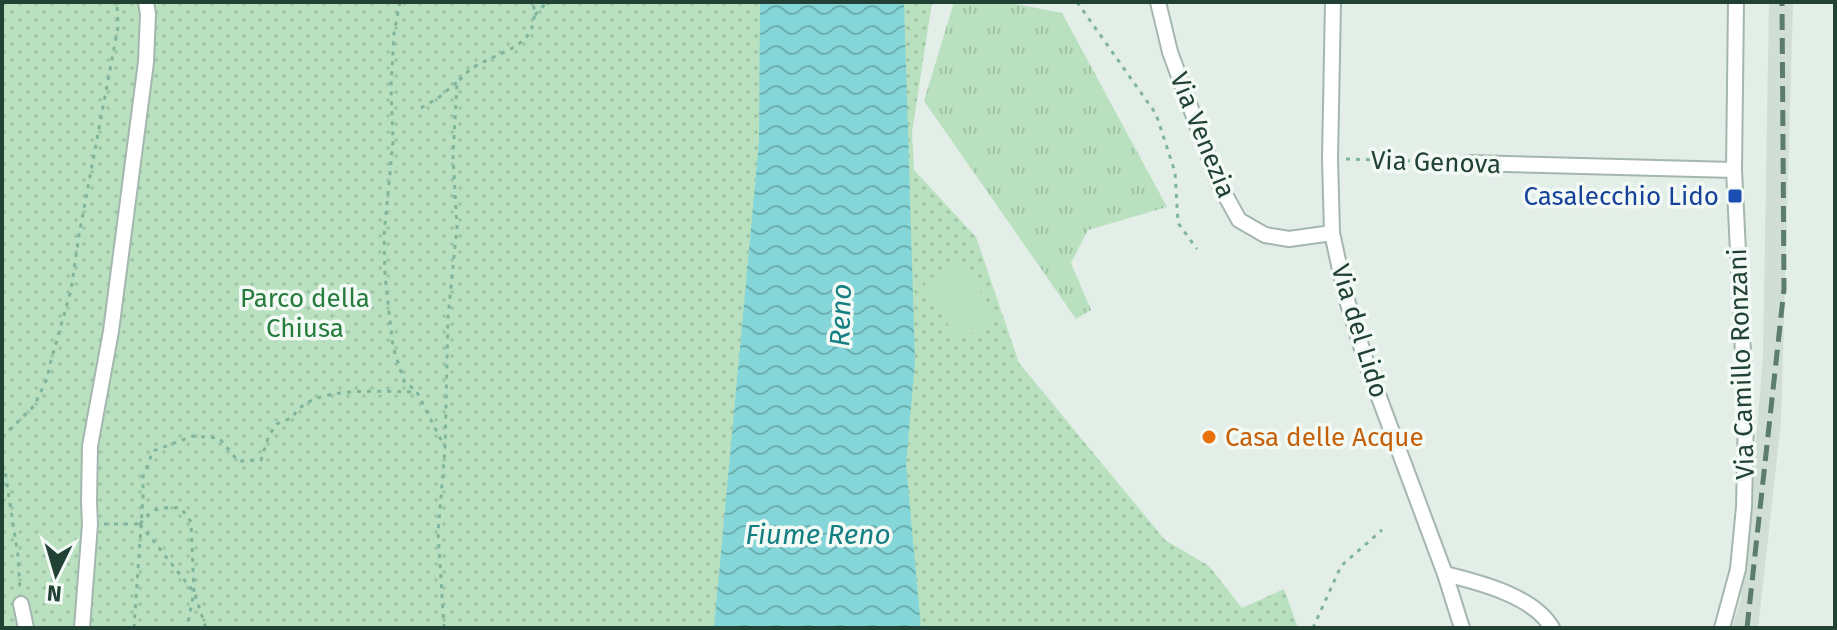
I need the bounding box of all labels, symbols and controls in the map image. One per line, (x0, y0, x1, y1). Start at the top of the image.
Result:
street label: Via Venezia (1163, 68, 1242, 203)
street label: Via Genova (1370, 145, 1502, 180)
place label: Casalecchio Lido (1523, 181, 1719, 212)
marker: Casalecchio Lido (1726, 187, 1744, 205)
street label: Via Camillo Ronzani (1722, 248, 1761, 480)
street label: Via del Lido (1325, 261, 1395, 402)
park label: Parco della Chiusa (240, 283, 370, 344)
water label: Reno (823, 283, 858, 347)
place label: Casa delle Acque (1225, 422, 1424, 453)
marker: Casa delle Acque (1200, 428, 1218, 446)
water label: Fiume Reno (745, 518, 891, 551)
north arrow (16, 534, 96, 614)
text: N (46, 579, 63, 608)

